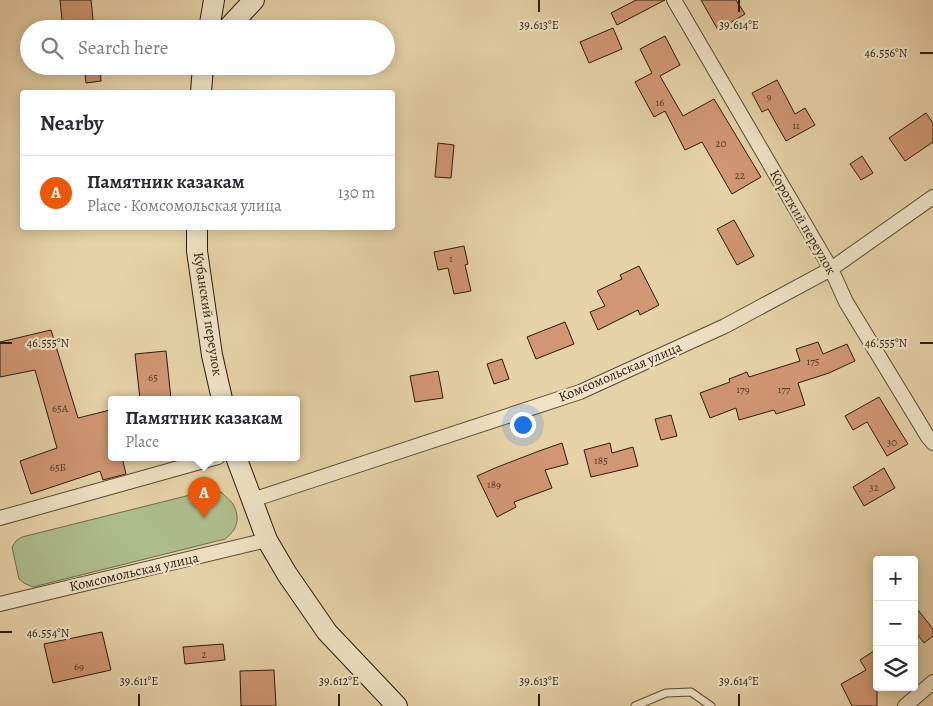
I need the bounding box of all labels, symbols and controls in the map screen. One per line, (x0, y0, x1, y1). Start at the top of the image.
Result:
text: 39.613°E (519, 17, 559, 33)
text: 39.614°E (719, 17, 759, 33)
search box (20, 20, 395, 75)
icon: search (38, 34, 66, 62)
text: Search here (78, 35, 168, 61)
text: 46.556°N (865, 45, 908, 61)
house number: 9 (766, 89, 772, 104)
house number: 16 (656, 95, 664, 110)
text: Nearby (40, 109, 103, 137)
house number: 11 (792, 118, 800, 133)
house number: 20 (715, 136, 727, 151)
street label: Короткий переулок (765, 166, 841, 278)
house number: 22 (735, 168, 745, 183)
text: Памятник казакам (87, 169, 245, 195)
text: A (51, 182, 61, 204)
text: 130 m (338, 182, 375, 204)
text: Place · Комсомольская улица (87, 195, 282, 217)
street label: Кубанский переулок (189, 251, 227, 377)
house number: 1 (449, 251, 453, 266)
text: 46.555°N (27, 335, 70, 351)
text: 46.555°N (865, 335, 908, 351)
street label: Комсомольская улица (555, 337, 685, 407)
house number: 175 (806, 354, 820, 369)
house number: 65 (148, 370, 158, 385)
house number: 179 (736, 382, 750, 397)
house number: 177 (777, 382, 791, 397)
popup (108, 396, 300, 461)
house number: 65А (52, 401, 69, 416)
text: Памятник казакам (125, 405, 283, 431)
your location (510, 412, 536, 438)
text: Place (125, 431, 159, 453)
house number: 30 (887, 435, 897, 450)
house number: 185 (594, 453, 608, 468)
house number: 65Б (50, 460, 66, 475)
pin: A (188, 477, 220, 518)
house number: 189 (487, 477, 501, 492)
house number: 32 (869, 480, 879, 495)
street label: Комсомольская улица (67, 548, 201, 596)
map controls (873, 556, 918, 691)
button: + (873, 556, 918, 601)
button: − (873, 601, 918, 646)
text: 46.554°N (27, 625, 70, 641)
button: layers (873, 646, 918, 691)
house number: 2 (201, 647, 207, 662)
house number: 69 (74, 659, 84, 674)
text: 39.611°E (120, 673, 158, 689)
text: 39.612°E (319, 673, 359, 689)
text: 39.613°E (519, 673, 559, 689)
text: 39.614°E (719, 673, 759, 689)

